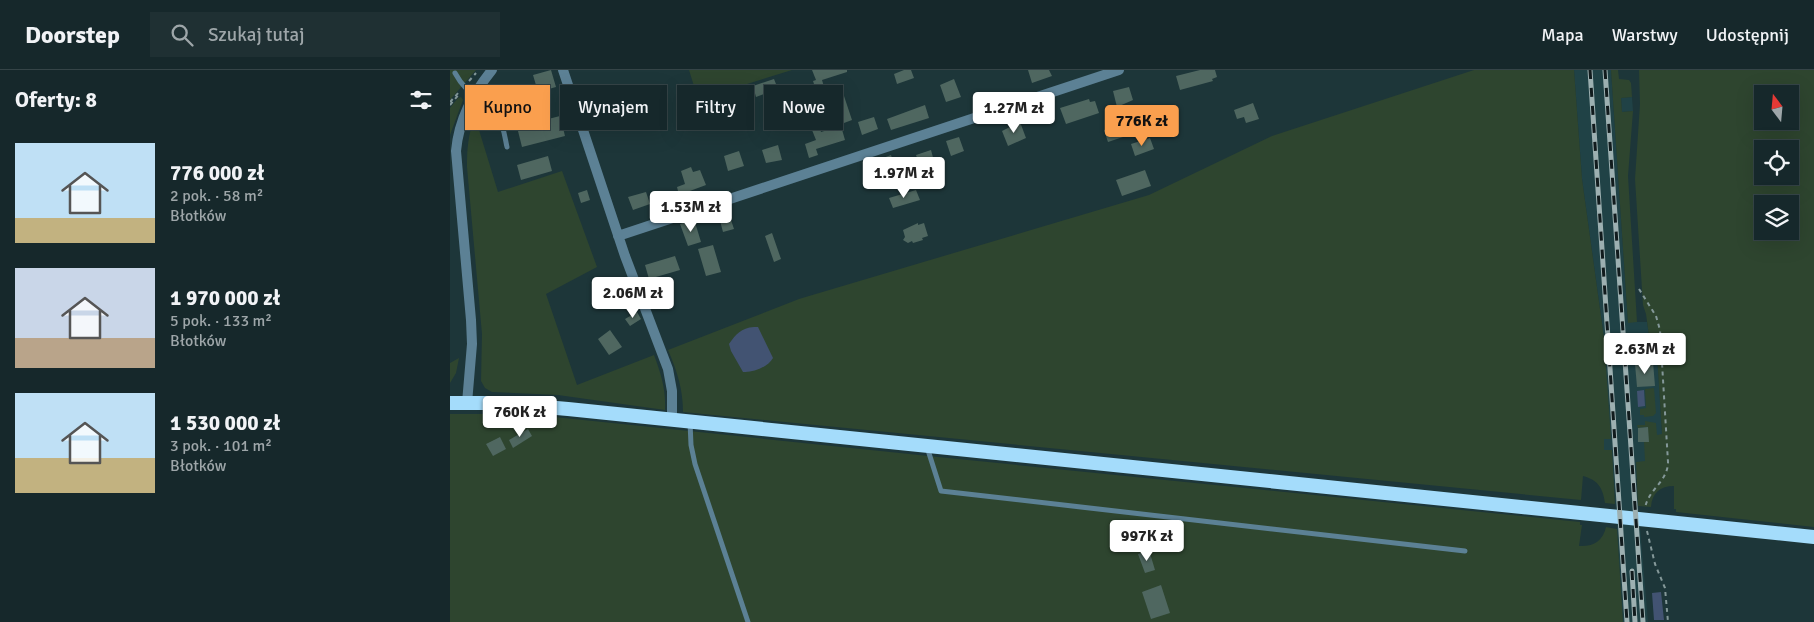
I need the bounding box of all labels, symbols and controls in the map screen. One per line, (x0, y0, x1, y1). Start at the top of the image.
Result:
search box (150, 12, 500, 57)
text: Doorstep (25, 20, 120, 50)
icon: search (168, 21, 196, 49)
text: Szukaj tutaj (208, 23, 305, 47)
text: Mapa (1541, 24, 1584, 46)
text: Warstwy (1612, 24, 1678, 46)
text: Udostępnij (1706, 24, 1789, 46)
chip: Kupno (465, 85, 550, 130)
chip: Wynajem (560, 85, 667, 130)
chip: Filtry (677, 85, 754, 130)
chip: Nowe (764, 85, 843, 130)
north arrow (1754, 85, 1799, 130)
map controls (1754, 85, 1799, 240)
icon: filters (407, 86, 435, 114)
text: Oferty: 8 (15, 87, 97, 113)
pin: 1.27M zł (962, 92, 1066, 134)
text: 1.27M zł (984, 98, 1044, 118)
pin: 776K zł (1096, 104, 1188, 147)
text: 776K zł (1116, 111, 1168, 131)
button: locate (1754, 140, 1799, 185)
pin: 1.97M zł (852, 156, 956, 199)
text: 776 000 zł (170, 160, 264, 186)
icon: home (55, 163, 115, 223)
text: 1.97M zł (874, 163, 934, 183)
text: 2 pok. · 58 m² (170, 186, 263, 206)
pin: 1.53M zł (639, 190, 743, 233)
button: layers (1754, 195, 1799, 240)
text: 1.53M zł (661, 197, 721, 217)
text: Błotków (170, 206, 226, 226)
pin: 2.06M zł (581, 276, 685, 319)
text: 2.06M zł (603, 283, 663, 303)
text: 1 970 000 zł (170, 285, 280, 311)
icon: home (55, 288, 115, 348)
text: 5 pok. · 133 m² (170, 311, 272, 331)
text: Błotków (170, 331, 226, 351)
pin: 2.63M zł (1593, 332, 1697, 375)
text: 2.63M zł (1615, 339, 1675, 359)
pin: 760K zł (474, 396, 566, 438)
text: 760K zł (494, 402, 546, 422)
text: 1 530 000 zł (170, 410, 280, 436)
icon: home (55, 413, 115, 473)
text: 3 pok. · 101 m² (170, 436, 272, 456)
text: Błotków (170, 456, 226, 476)
pin: 997K zł (1101, 520, 1193, 562)
text: 997K zł (1121, 526, 1173, 546)

